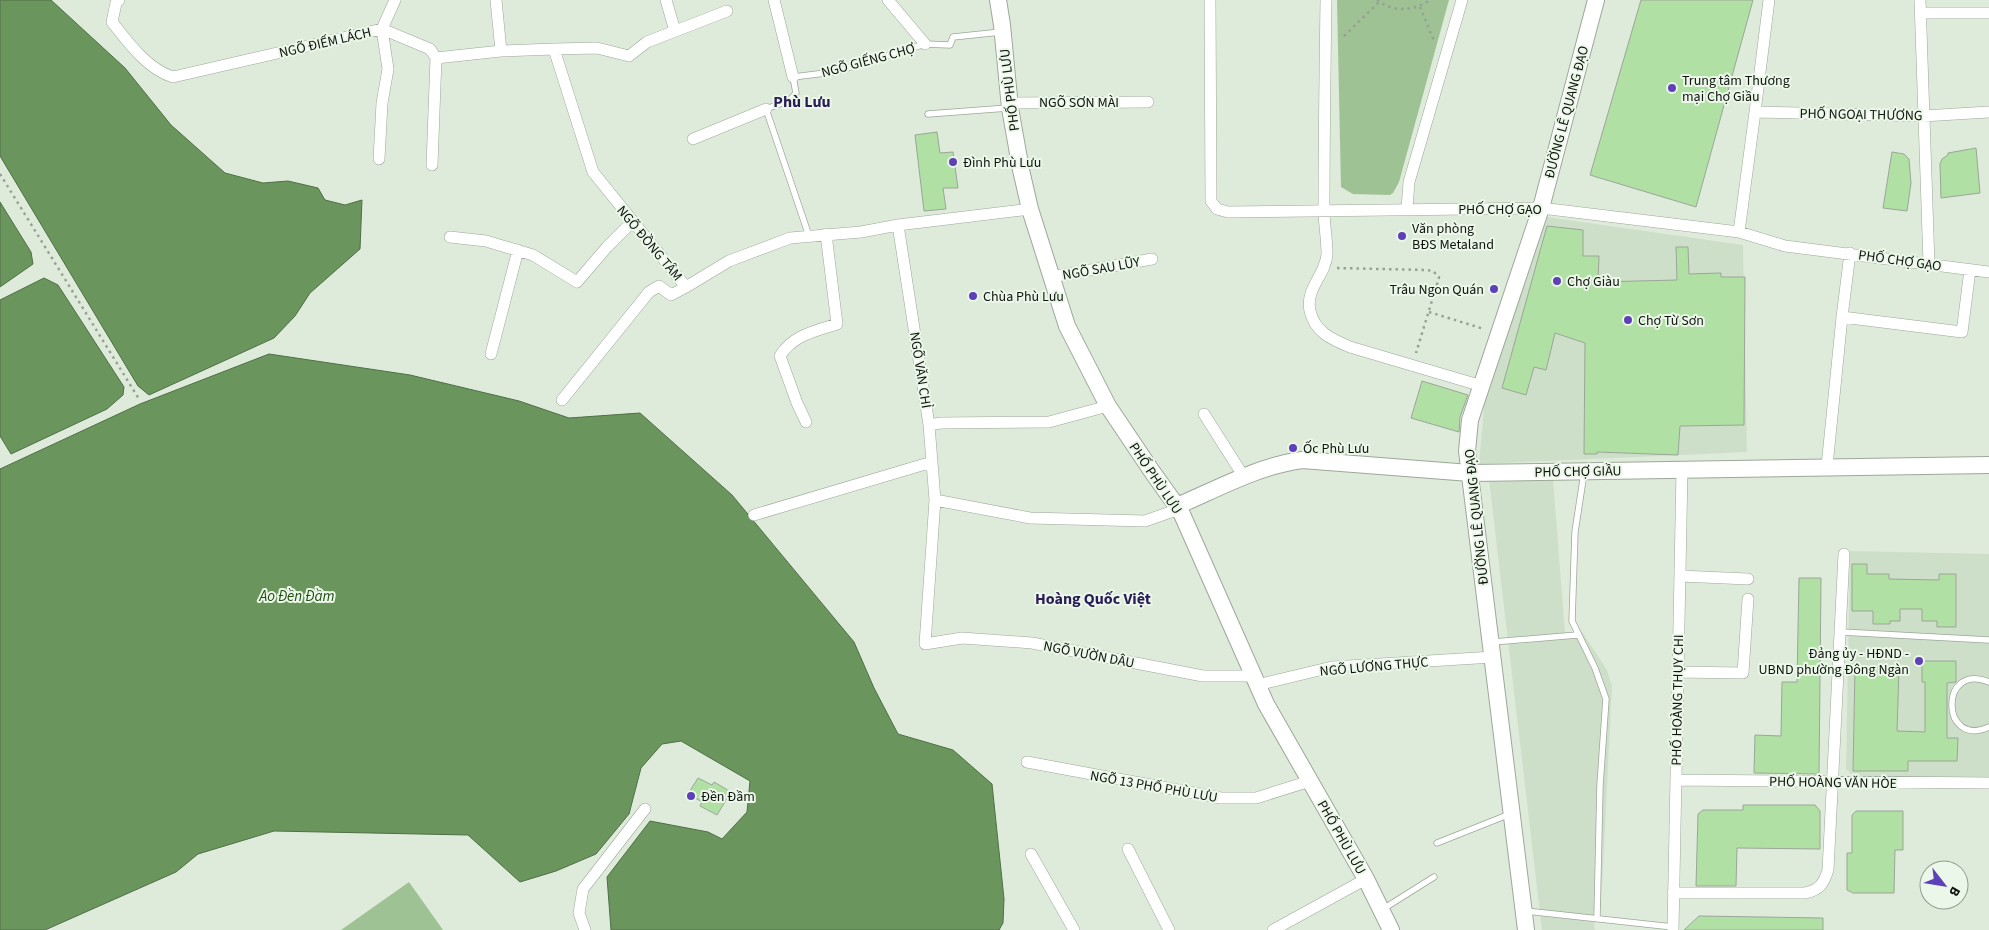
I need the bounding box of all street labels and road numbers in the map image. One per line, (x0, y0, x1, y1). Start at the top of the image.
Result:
street label: NGÕ ĐIẾM LÁCH (277, 23, 373, 63)
street label: NGÕ GIẾNG CHỢ (819, 39, 917, 83)
street label: ĐƯỜNG LÊ QUANG ĐẠO (1540, 44, 1594, 181)
street label: PHỐ PHÙ LƯU (995, 48, 1025, 132)
street label: NGÕ SƠN MÀI (1039, 93, 1119, 113)
street label: PHỐ NGOẠI THƯƠNG (1799, 104, 1923, 126)
street label: PHỐ CHỢ GẠO (1458, 200, 1542, 220)
street label: NGÕ ĐỒNG TÂM (612, 202, 687, 286)
street label: PHỐ CHỢ GẠO (1857, 245, 1943, 277)
street label: NGÕ SAU LŨY (1061, 252, 1142, 286)
street label: NGÕ VĂN CHỈ (904, 331, 936, 410)
street label: PHỐ PHÙ LƯU (1124, 439, 1187, 518)
street label: ĐƯỜNG LÊ QUANG ĐẠO (1460, 448, 1494, 586)
street label: PHỐ CHỢ GIẦU (1534, 461, 1622, 483)
street label: PHỐ HOÀNG THỤY CHI (1667, 634, 1689, 766)
street label: NGÕ VƯỜN DÂU (1042, 636, 1136, 674)
street label: NGÕ LƯƠNG THỰC (1319, 652, 1429, 682)
street label: NGÕ 13 PHỐ PHÙ LƯU (1088, 766, 1219, 808)
street label: PHỐ HOÀNG VĂN HÒE (1769, 772, 1897, 794)
street label: PHỐ PHÙ LƯU (1312, 797, 1370, 878)

